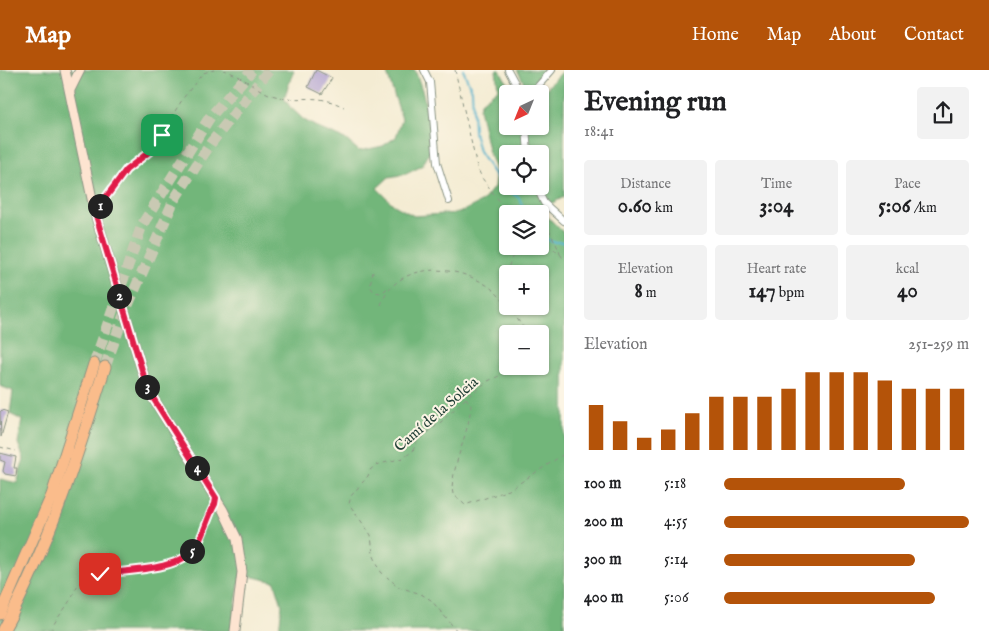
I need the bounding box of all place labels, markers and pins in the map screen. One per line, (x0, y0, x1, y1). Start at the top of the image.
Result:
pin (141, 114, 183, 156)
pin: 1 (88, 194, 112, 218)
pin: 2 (106, 284, 132, 308)
pin: 3 (134, 374, 160, 400)
pin: 4 (184, 456, 210, 480)
pin: 5 (180, 538, 204, 564)
pin (79, 553, 121, 595)

